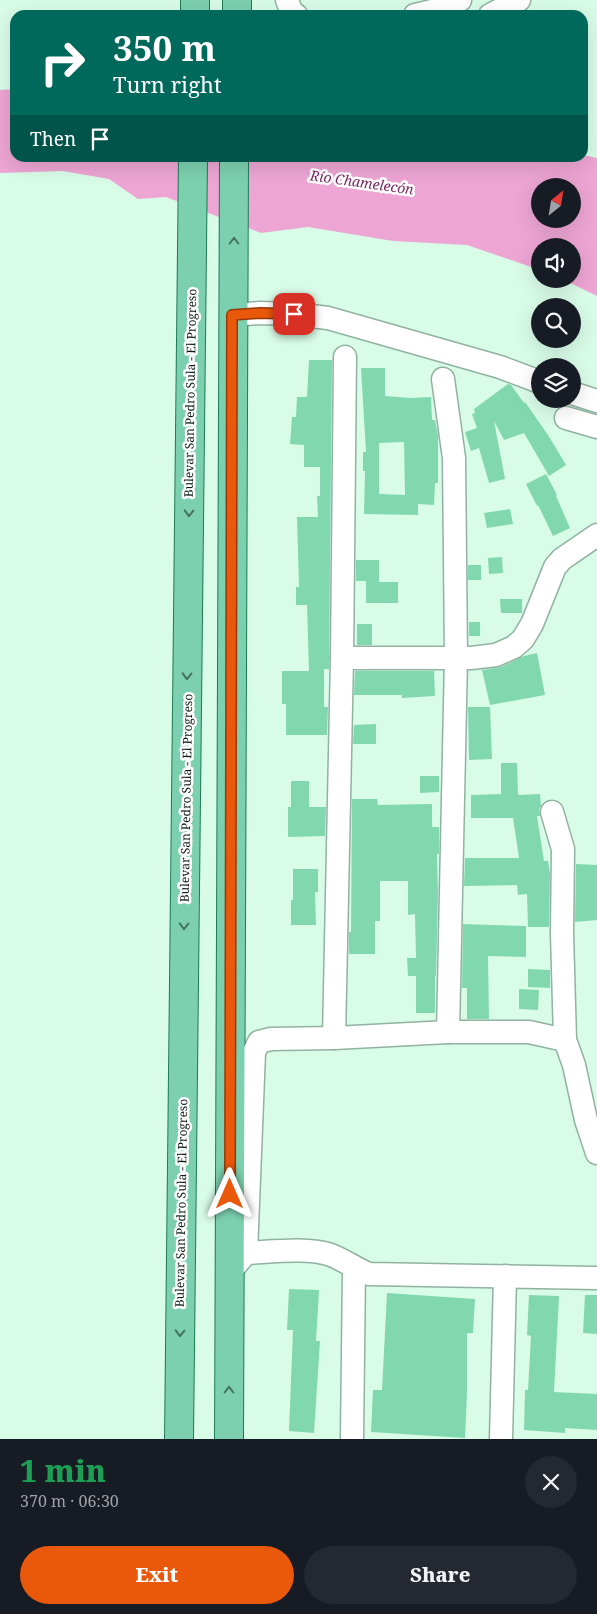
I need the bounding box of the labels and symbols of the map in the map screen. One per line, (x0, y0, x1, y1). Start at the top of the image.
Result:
water label: Río Chamelecón (308, 165, 416, 199)
north arrow (531, 178, 581, 228)
one-way arrow (228, 237, 239, 245)
street label: Bulevar San Pedro Sula - El Progreso (180, 289, 200, 497)
pin (273, 293, 315, 335)
one-way arrow (184, 510, 194, 517)
one-way arrow (182, 672, 192, 680)
street label: Bulevar San Pedro Sula - El Progreso (176, 694, 196, 902)
one-way arrow (179, 922, 189, 930)
street label: Bulevar San Pedro Sula - El Progreso (171, 1099, 191, 1307)
position arrow (203, 1167, 255, 1219)
one-way arrow (175, 1330, 185, 1337)
one-way arrow (224, 1386, 234, 1394)

